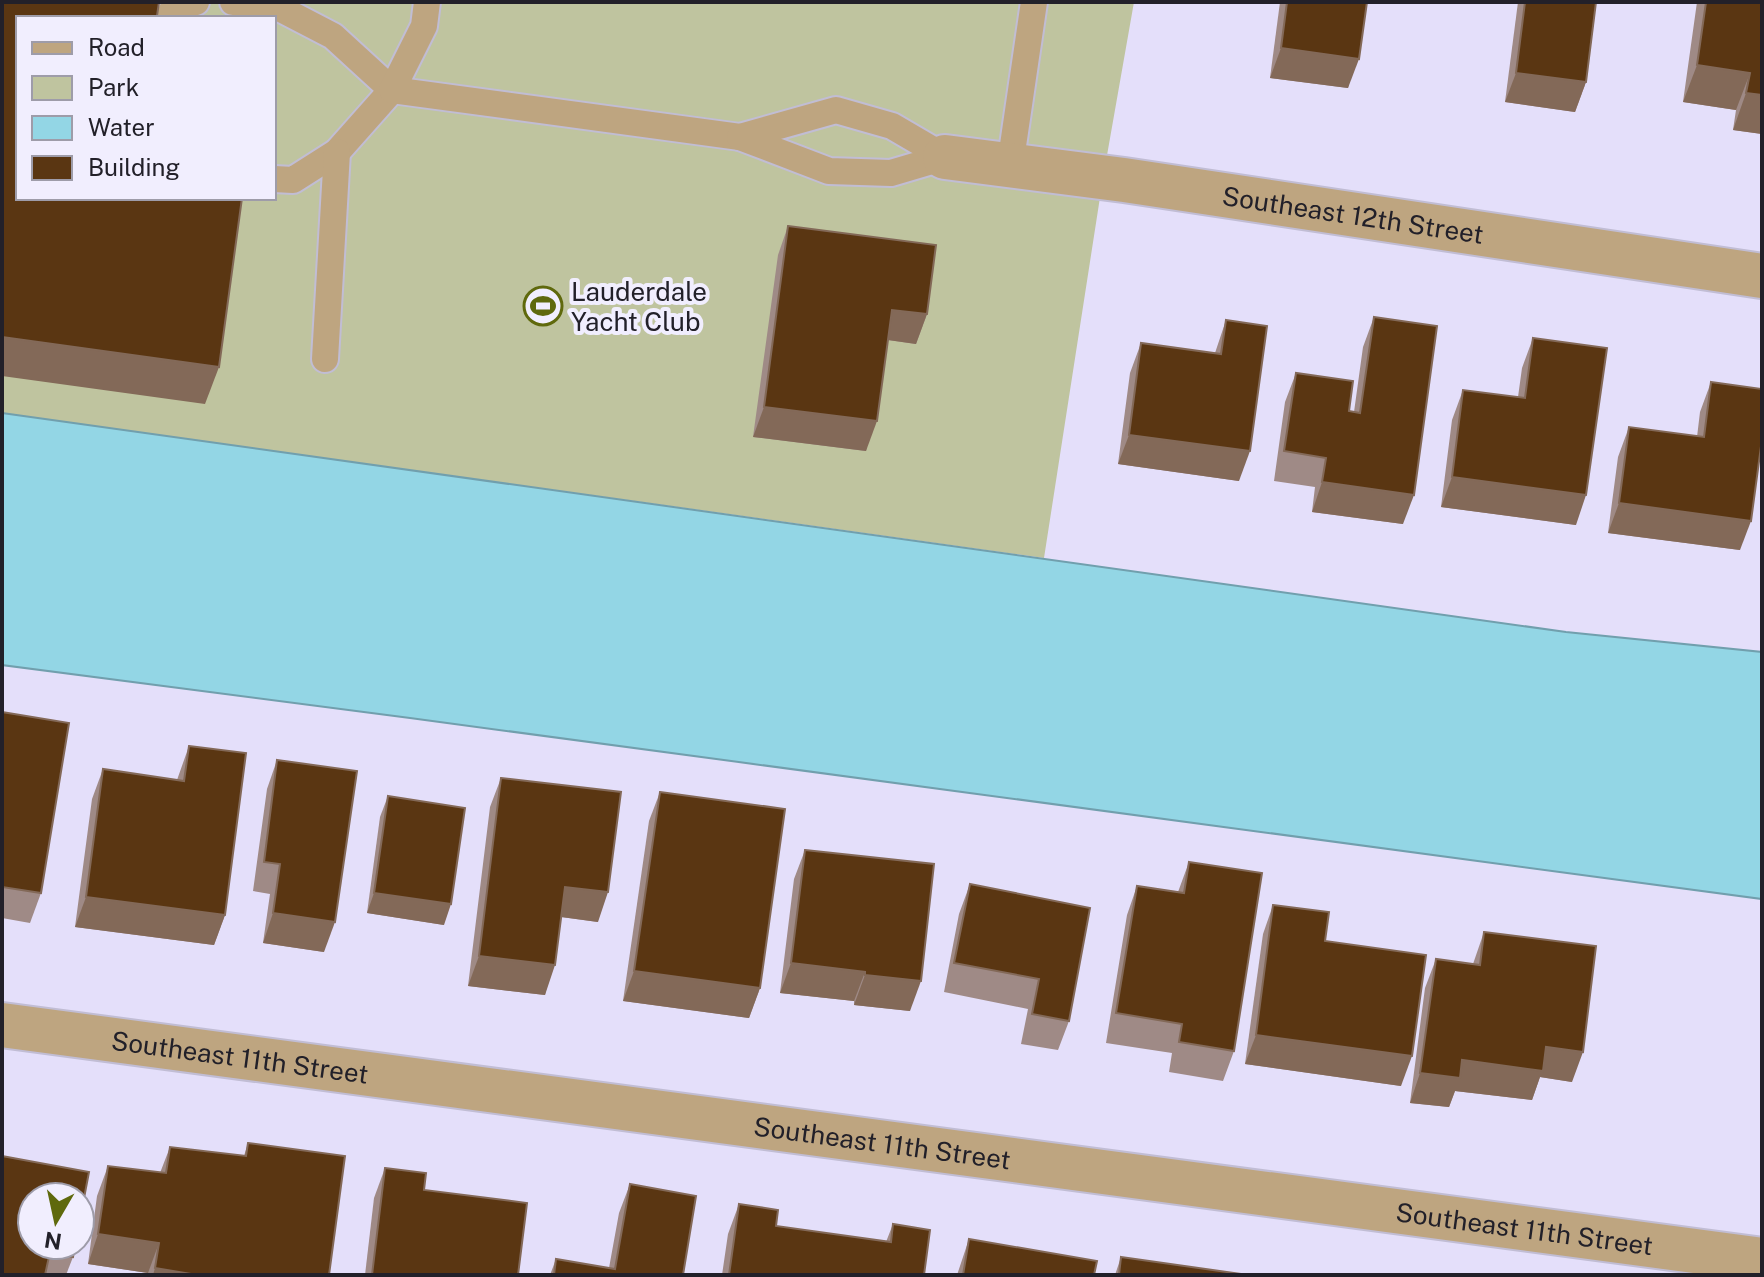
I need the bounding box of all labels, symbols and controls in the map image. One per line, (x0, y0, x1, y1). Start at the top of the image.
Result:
legend (16, 16, 276, 200)
text: Road (88, 33, 145, 61)
text: Park (88, 73, 139, 101)
text: Water (88, 113, 155, 141)
text: Building (88, 153, 180, 181)
street label: Southeast 12th Street (1220, 179, 1486, 249)
place label: Lauderdale Yacht Club (571, 276, 707, 337)
sports icon: Lauderdale Yacht Club (522, 285, 564, 327)
street label: Southeast 11th Street (109, 1024, 370, 1089)
street label: Southeast 11th Street (752, 1110, 1013, 1175)
north arrow (16, 1181, 96, 1261)
street label: Southeast 11th Street (1394, 1196, 1655, 1261)
text: N (42, 1227, 63, 1255)

